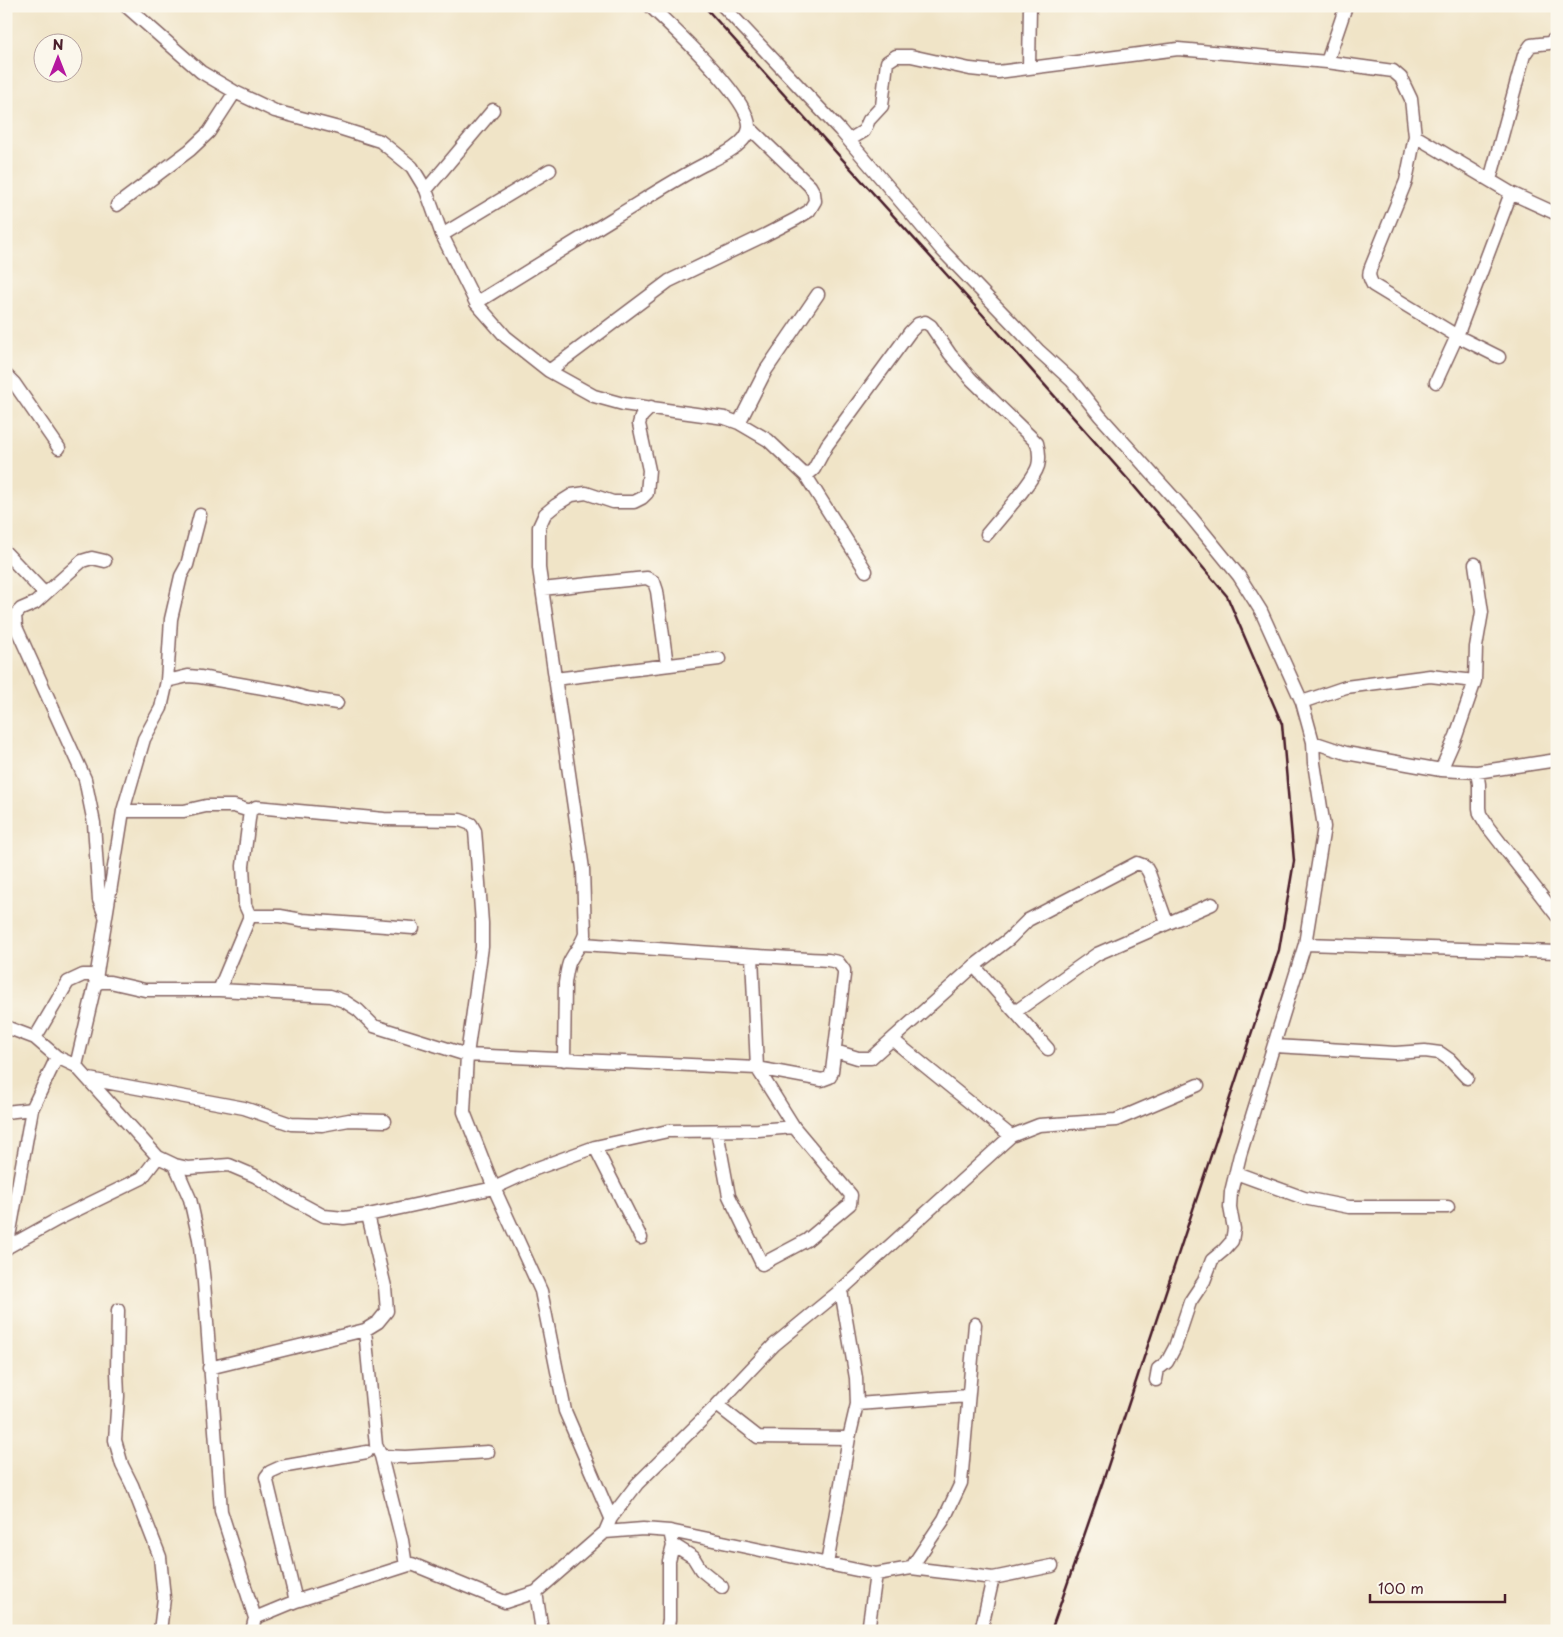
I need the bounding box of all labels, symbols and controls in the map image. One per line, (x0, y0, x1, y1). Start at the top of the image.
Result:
north arrow (32, 32, 82, 82)
text: N (52, 34, 64, 55)
scale bar (1370, 1572, 1506, 1604)
text: 100 m (1378, 1576, 1424, 1599)

